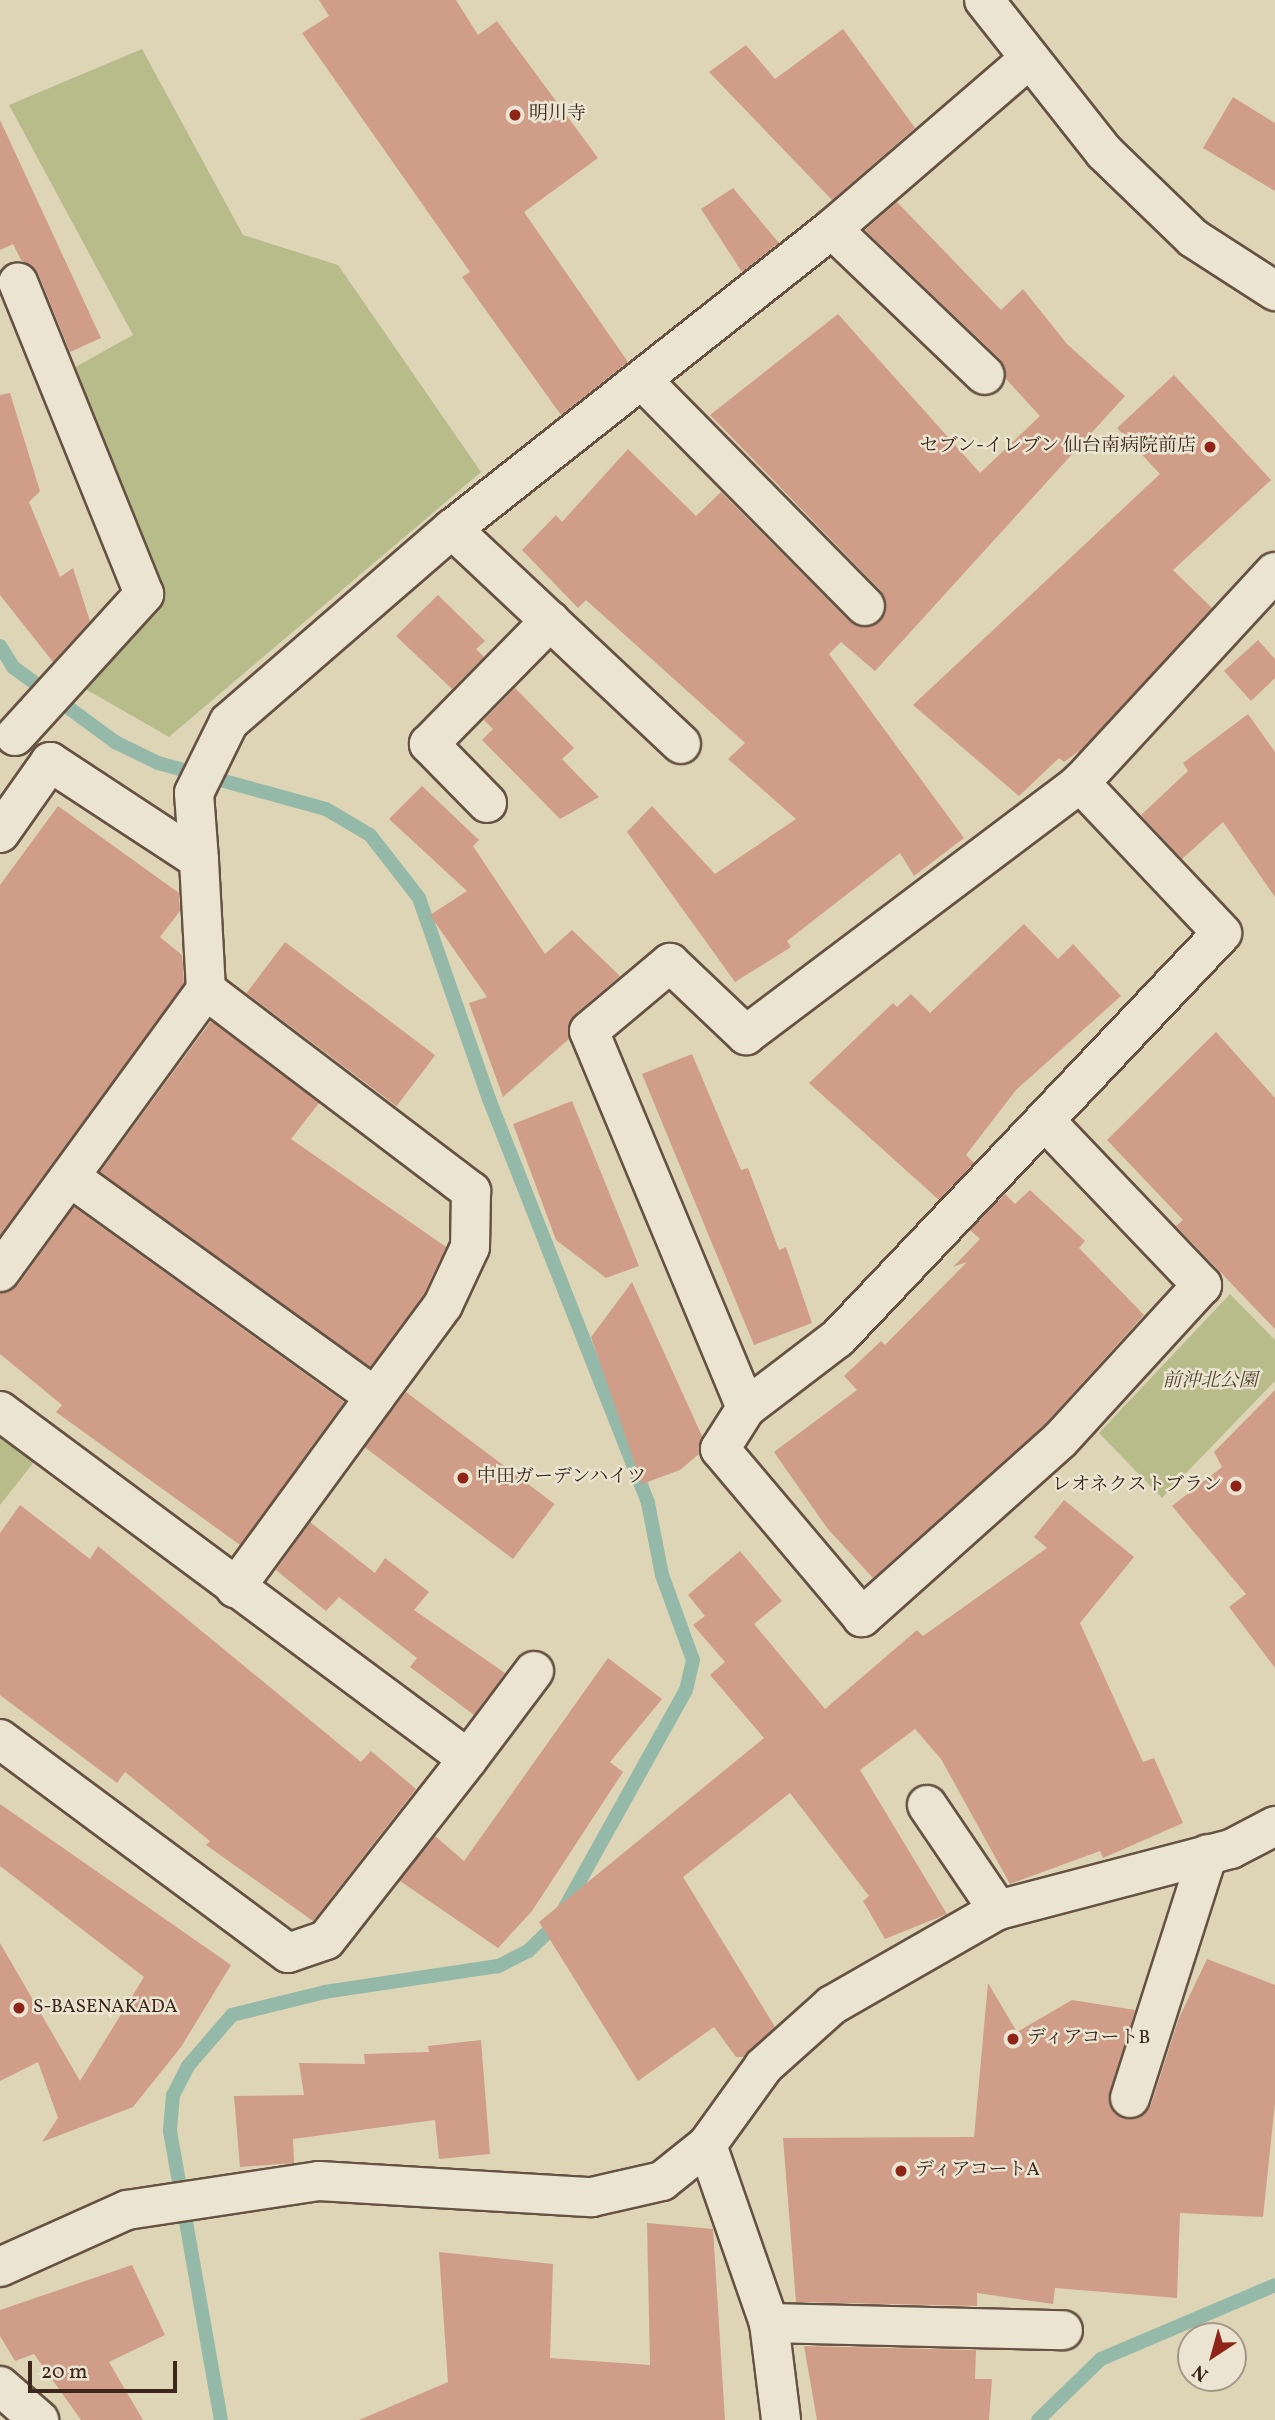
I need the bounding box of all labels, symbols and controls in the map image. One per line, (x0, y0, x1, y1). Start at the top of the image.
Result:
place label: 明川寺 (529, 104, 586, 126)
marker: 明川寺 (507, 107, 523, 123)
place label: セブン-イレブン 仙台南病院前店 (918, 436, 1196, 458)
marker: セブン-イレブン 仙台南病院前店 (1202, 439, 1218, 455)
park label: 前沖北公園 (1163, 1371, 1257, 1393)
place label: 中田ガーデンハイツ (477, 1467, 648, 1489)
marker: 中田ガーデンハイツ (455, 1470, 471, 1486)
place label: レオネクストブラン (1051, 1475, 1222, 1497)
marker: レオネクストブラン (1228, 1478, 1244, 1494)
place label: S-BASENAKADA (33, 1997, 178, 2019)
marker: S-BASENAKADA (11, 2000, 27, 2016)
place label: ディアコートB (1027, 2028, 1153, 2050)
marker: ディアコートB (1005, 2031, 1021, 2047)
place label: ディアコートA (915, 2160, 1042, 2182)
marker: ディアコートA (893, 2163, 909, 2179)
north arrow (1177, 2322, 1247, 2392)
scale bar (32, 2346, 180, 2390)
text: 20 m (41, 2358, 87, 2387)
text: N (1188, 2358, 1214, 2387)

